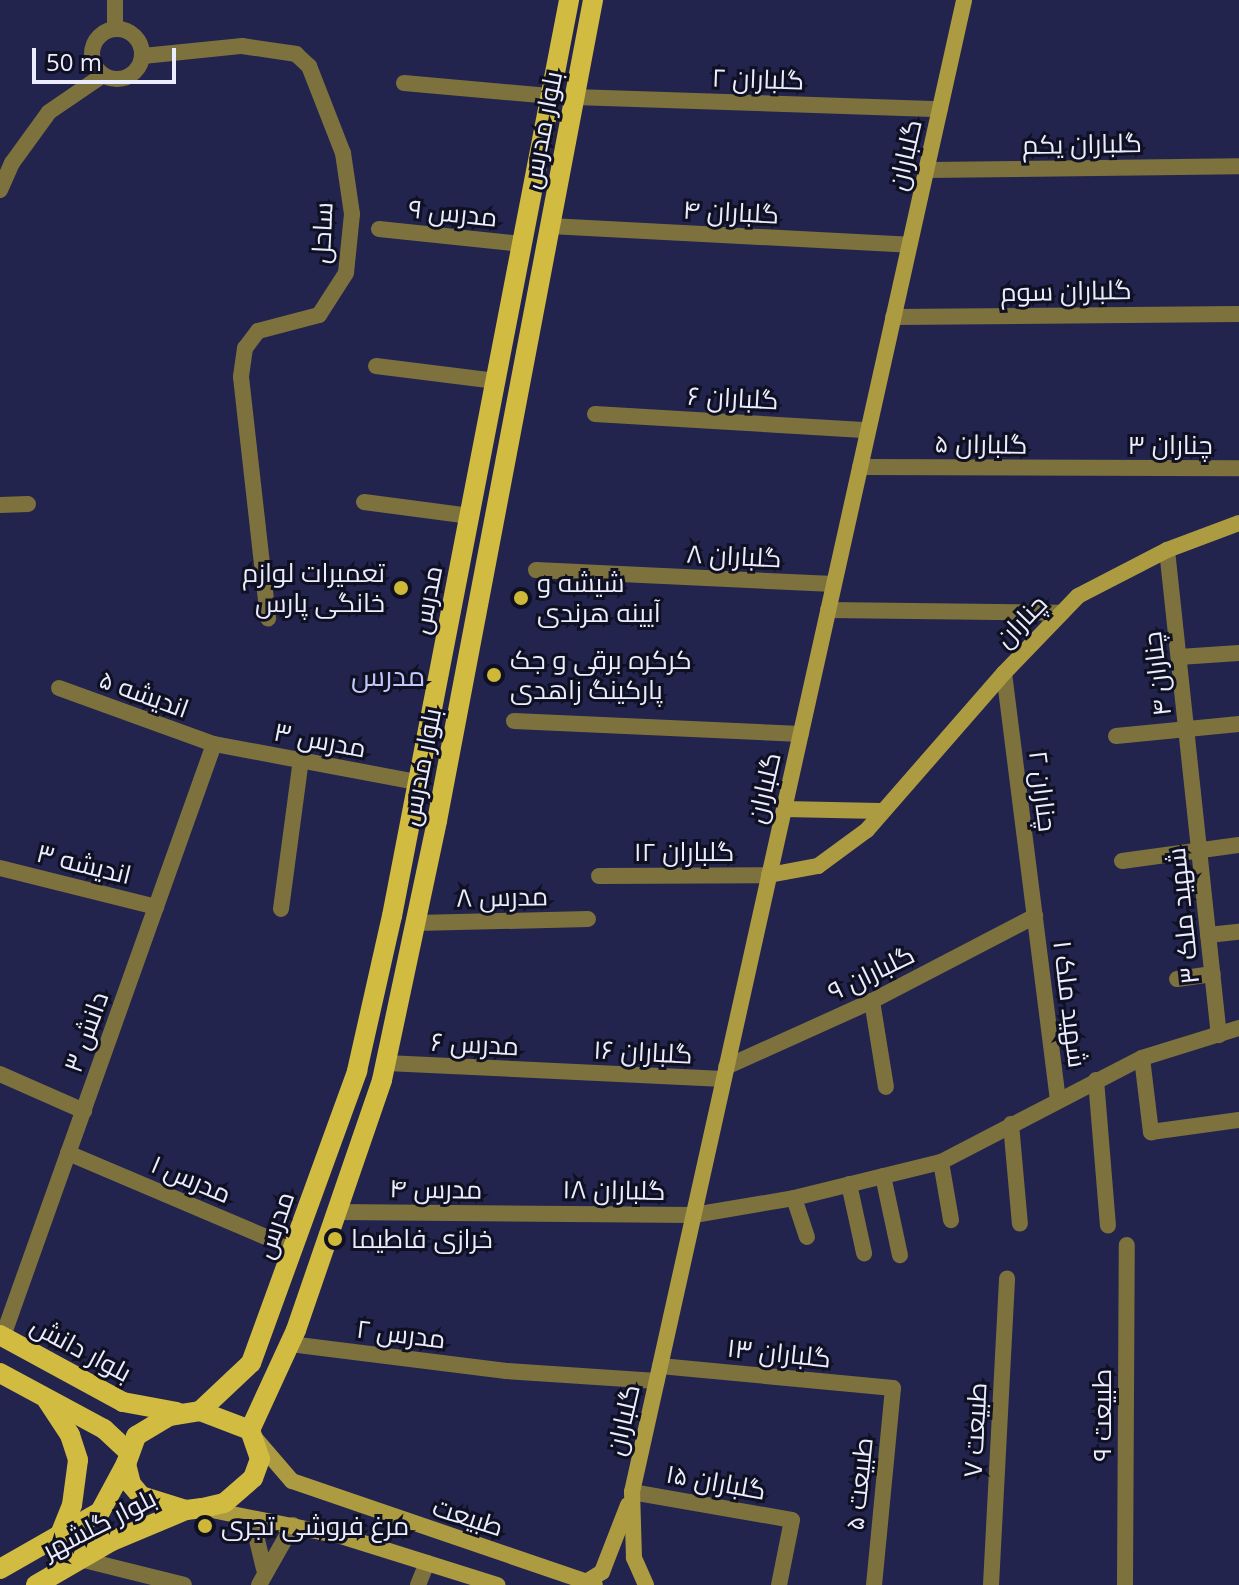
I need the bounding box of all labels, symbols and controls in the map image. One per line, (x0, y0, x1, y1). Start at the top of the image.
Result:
scale bar (36, 32, 180, 82)
text: 50 m (46, 45, 102, 78)
street label: گلباران ۲ (711, 62, 805, 96)
street label: بلوار مدرس (515, 68, 569, 192)
street label: گلباران (882, 116, 928, 194)
street label: گلباران یکم (1022, 127, 1142, 161)
street label: مدرس ۹ (407, 193, 499, 233)
street label: گلباران ۴ (682, 194, 780, 230)
street label: ساحل (305, 201, 339, 265)
street label: گلباران سوم (1000, 274, 1132, 308)
street label: گلباران ۶ (687, 380, 779, 416)
street label: گلباران ۵ (934, 428, 1028, 460)
street label: چناران ۳ (1127, 429, 1213, 461)
street label: گلباران ۸ (686, 538, 782, 574)
place label: تعمیرات لوازم خانگی پارس (242, 557, 385, 618)
street label: مدرس (405, 563, 449, 637)
place label: شیشه و آیینه هرندی (537, 567, 661, 628)
marker: تعمیرات لوازم خانگی پارس (392, 579, 410, 597)
street label: چناران (989, 588, 1053, 654)
marker: شیشه و آیینه هرندی (512, 589, 530, 607)
street label: ۴ چناران (1136, 630, 1178, 718)
place label: کرکره برقی و جک پارکینگ زاهدی (510, 644, 692, 706)
district label: مدرس (351, 658, 425, 692)
street label: اندیشه ۵ (95, 663, 193, 725)
marker: کرکره برقی و جک پارکینگ زاهدی (485, 666, 503, 684)
street label: بلوار مدرس (394, 705, 448, 829)
street label: مدرس ۳ (271, 716, 369, 764)
street label: گلباران (741, 749, 787, 827)
street label: ۲ چناران (1023, 749, 1063, 833)
street label: گلباران ۱۲ (634, 836, 734, 868)
street label: اندیشه ۳ (33, 837, 135, 891)
street label: ۳ شهید ملک (1160, 846, 1206, 986)
street label: مدرس ۸ (456, 881, 548, 913)
street label: ۹ گلباران (823, 939, 919, 1007)
street label: ۱ شهید ملک (1047, 939, 1093, 1069)
street label: دانش ۳ (57, 988, 115, 1076)
street label: مدرس ۶ (430, 1026, 520, 1062)
street label: گلباران ۱۶ (593, 1034, 693, 1070)
street label: مدرس ۱ (146, 1148, 236, 1210)
street label: مدرس ۴ (389, 1173, 483, 1205)
street label: گلباران ۱۸ (562, 1174, 666, 1206)
street label: مدرس (249, 1187, 301, 1263)
place label: خرازی فاطیما (351, 1223, 493, 1255)
marker: خرازی فاطیما (326, 1230, 344, 1248)
street label: بلوار دانش (25, 1310, 137, 1388)
street label: مدرس ۲ (355, 1313, 447, 1355)
street label: ۱۳ گلباران (725, 1332, 833, 1374)
street label: طبیعت ۹ (1086, 1369, 1118, 1461)
street label: گلباران (600, 1381, 646, 1459)
street label: طبیعت ۷ (957, 1382, 993, 1478)
street label: ۵ طبیعت (839, 1436, 879, 1532)
street label: گلباران ۱۵ (664, 1458, 768, 1506)
street label: بلوار گلشهر (37, 1482, 161, 1566)
street label: طبیعت (429, 1491, 507, 1543)
place label: مرغ فروشی تجری (221, 1510, 409, 1542)
marker: مرغ فروشی تجری (196, 1517, 214, 1535)

